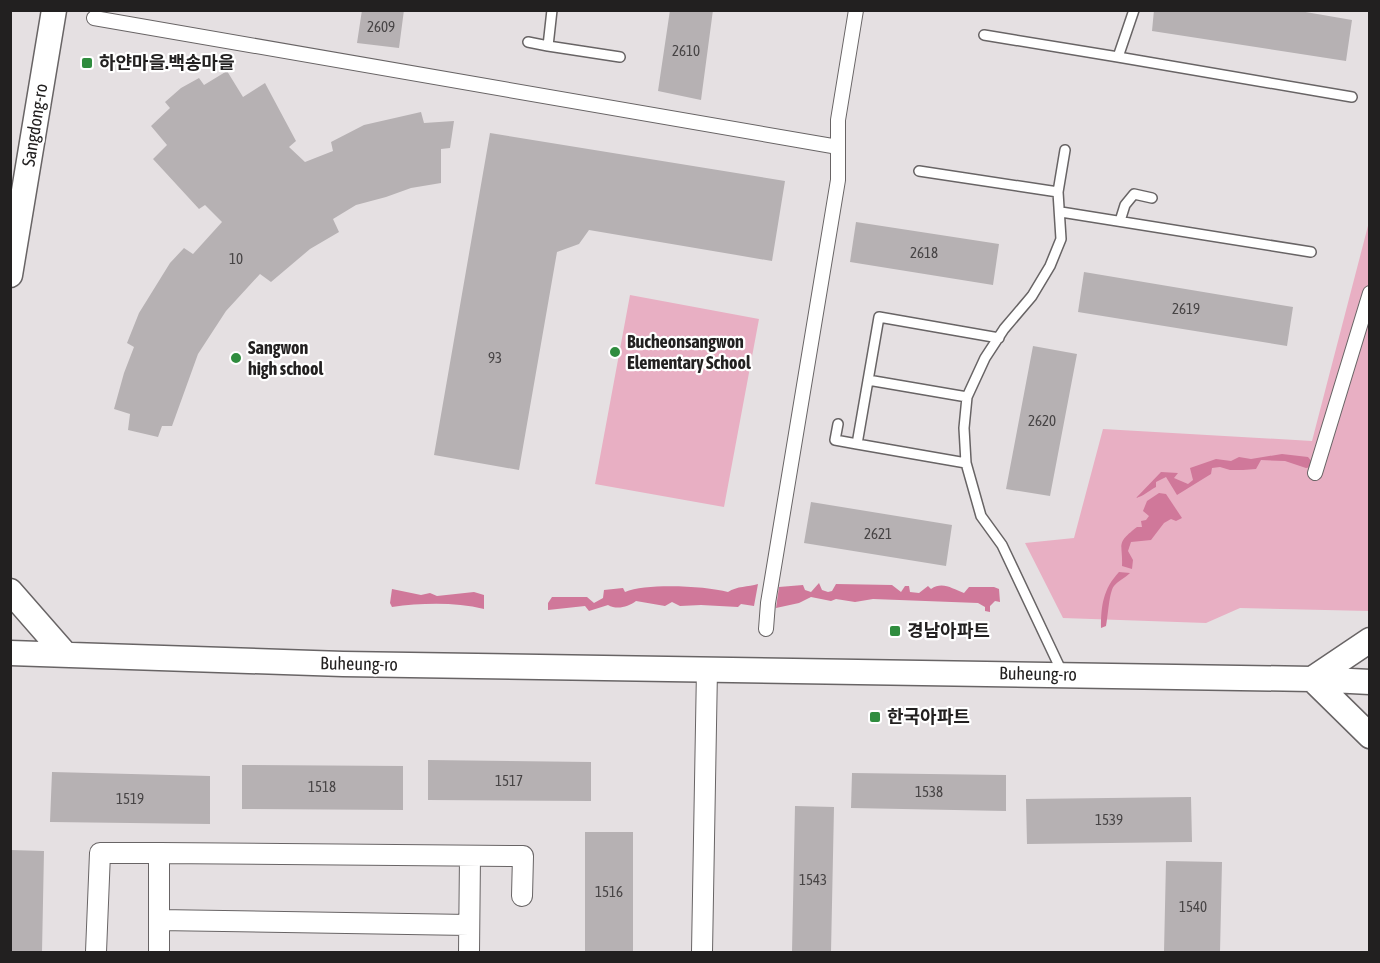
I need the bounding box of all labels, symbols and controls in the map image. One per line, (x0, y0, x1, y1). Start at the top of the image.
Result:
house number: 2609 (367, 18, 395, 35)
house number: 2610 (672, 42, 700, 59)
place label: 하얀마을.백송마을 (99, 52, 235, 73)
marker: 하얀마을.백송마을 (80, 56, 94, 70)
street label: Sangdong-ro (18, 82, 51, 168)
house number: 2618 (910, 244, 938, 261)
house number: 10 (229, 250, 243, 267)
house number: 2619 (1172, 300, 1200, 317)
place label: Bucheonsangwon Elementary School (627, 331, 751, 373)
place label: Sangwon high school (248, 337, 323, 379)
marker: Bucheonsangwon Elementary School (608, 345, 622, 359)
house number: 93 (488, 349, 502, 366)
marker: Sangwon high school (229, 351, 243, 365)
house number: 2620 (1028, 412, 1056, 429)
house number: 2621 (864, 525, 892, 542)
place label: 경남아파트 (907, 620, 990, 641)
marker: 경남아파트 (888, 624, 902, 638)
street label: Buheung-ro (320, 652, 398, 675)
street label: Buheung-ro (999, 662, 1077, 685)
place label: 한국아파트 (887, 706, 970, 727)
marker: 한국아파트 (868, 710, 882, 724)
house number: 1517 (495, 772, 523, 789)
house number: 1518 (308, 778, 336, 795)
house number: 1538 (915, 783, 943, 800)
house number: 1519 (116, 790, 144, 807)
house number: 1539 (1095, 811, 1123, 828)
house number: 1543 (799, 871, 827, 888)
house number: 1516 (595, 883, 623, 900)
house number: 1540 (1179, 898, 1207, 915)

